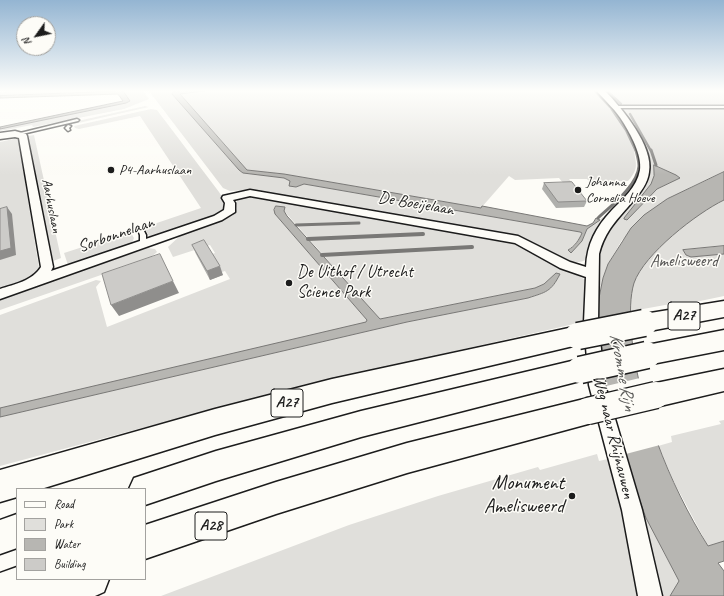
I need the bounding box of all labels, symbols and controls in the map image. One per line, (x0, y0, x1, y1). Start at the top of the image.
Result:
north arrow (16, 16, 56, 56)
text: N (19, 35, 35, 49)
place label: P4-Aarhuslaan (119, 162, 191, 178)
marker: P4-Aarhuslaan (106, 165, 116, 175)
place label: Johanna Cornelia Hoeve (586, 174, 654, 206)
street label: Aarhuslaan (38, 177, 64, 235)
marker: Johanna Cornelia Hoeve (573, 185, 583, 195)
street label: De Boeijelaan (377, 187, 455, 221)
street label: Sorbonnelaan (75, 212, 157, 258)
park label: Amelisweerd (650, 252, 718, 272)
place label: De Uithof / Utrecht Science Park (297, 263, 413, 303)
marker: De Uithof / Utrecht Science Park (284, 278, 294, 288)
road number: A27 (668, 302, 700, 330)
water label: Kromme Rijn (604, 332, 640, 412)
street label: Weg naar Rhijnauwen (588, 373, 638, 501)
road number: A27 (271, 389, 303, 417)
place label: Monument Amelisweerd (484, 472, 564, 519)
legend (16, 488, 146, 580)
marker: Monument Amelisweerd (567, 491, 577, 501)
text: Road (54, 496, 74, 512)
road number: A28 (195, 512, 227, 540)
text: Park (54, 516, 73, 532)
text: Water (54, 536, 80, 552)
text: Building (54, 556, 86, 572)

